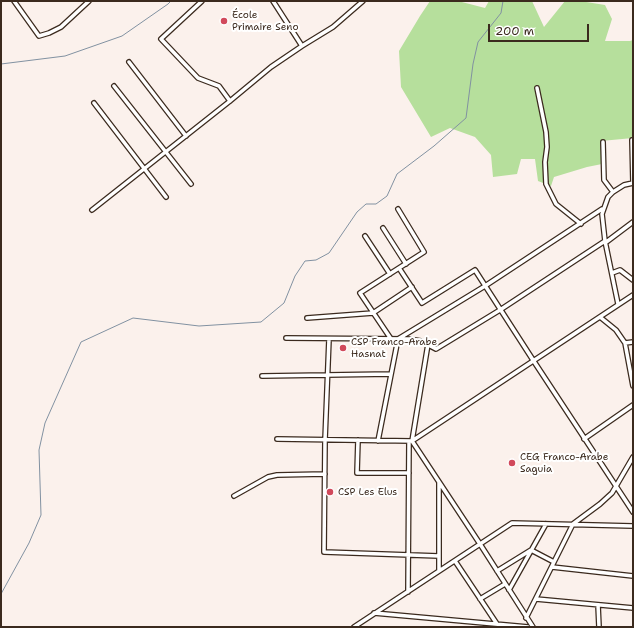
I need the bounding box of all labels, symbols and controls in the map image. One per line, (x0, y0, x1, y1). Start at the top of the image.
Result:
place label: École Primaire Seno (232, 9, 298, 32)
marker: École Primaire Seno (219, 16, 229, 26)
scale bar (490, 16, 591, 42)
text: 200 m (495, 23, 534, 39)
place label: CSP Franco-Arabe Hasnat (351, 336, 437, 360)
marker: CSP Franco-Arabe Hasnat (338, 343, 348, 353)
place label: CEG Franco-Arabe Saguia (520, 451, 608, 474)
marker: CEG Franco-Arabe Saguia (507, 458, 517, 468)
place label: CSP Les Elus (338, 486, 397, 498)
marker: CSP Les Elus (325, 487, 335, 497)

